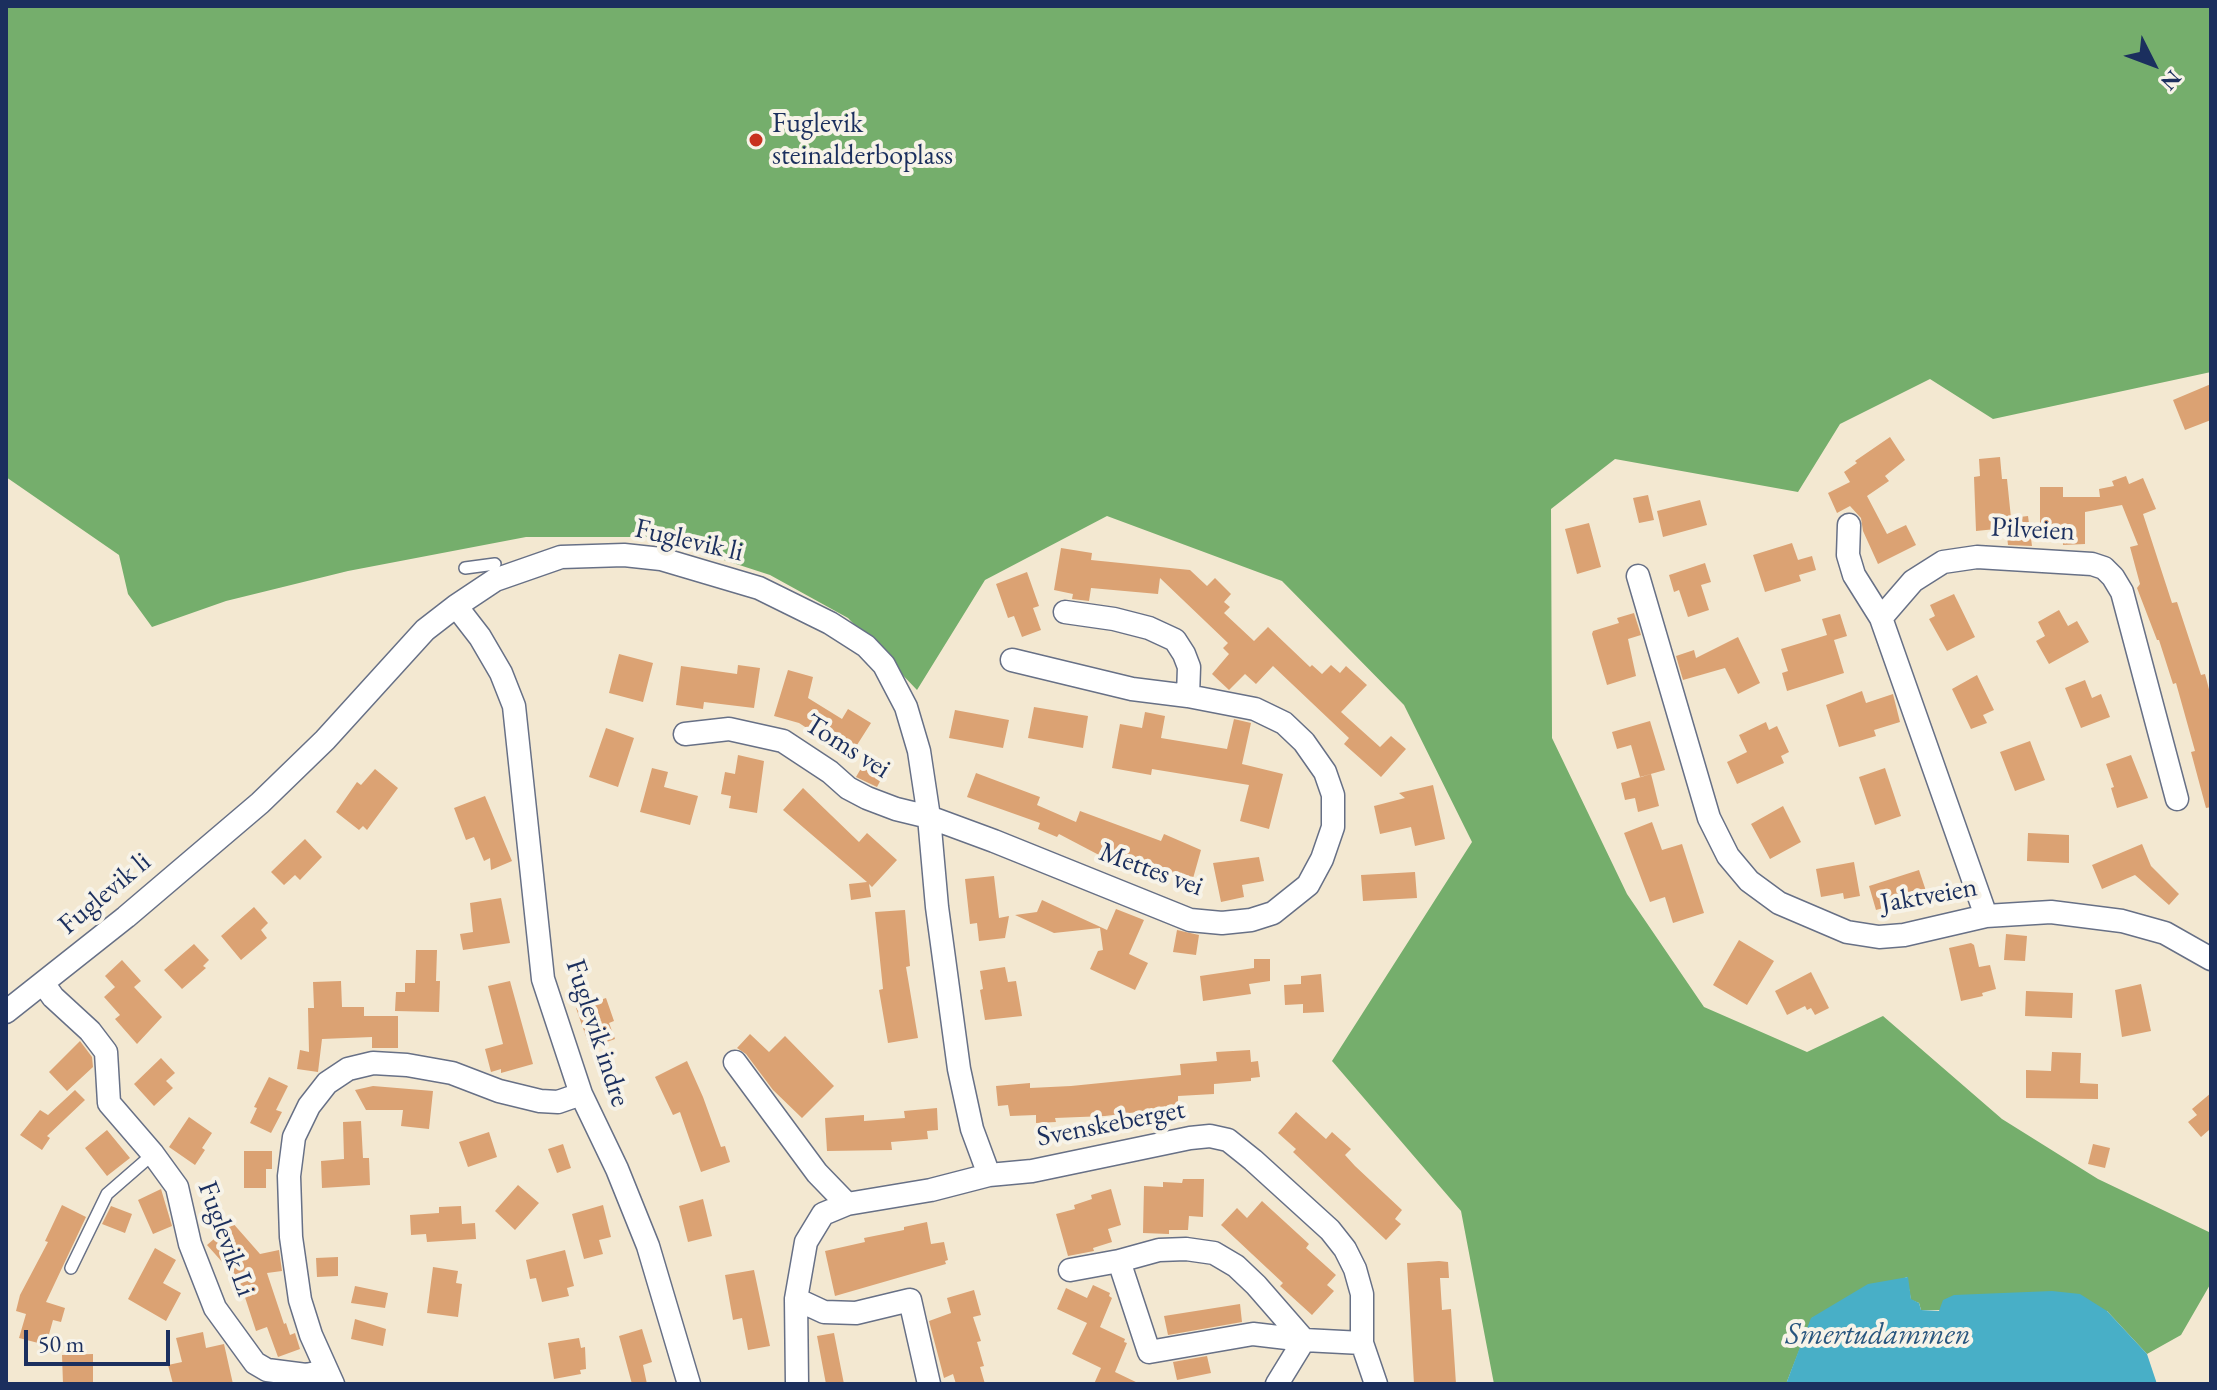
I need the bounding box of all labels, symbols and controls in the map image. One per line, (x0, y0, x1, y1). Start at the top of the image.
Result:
north arrow (2113, 24, 2193, 104)
text: N (2154, 64, 2188, 97)
place label: Fuglevik steinalderboplass (772, 107, 953, 173)
marker: Fuglevik steinalderboplass (747, 131, 765, 149)
street label: Pilveien (1990, 511, 2076, 549)
street label: Fuglevik li (631, 512, 747, 570)
street label: Toms vei (798, 707, 896, 787)
street label: Mettes vei (1094, 836, 1208, 904)
street label: Fuglevik li (52, 846, 158, 942)
street label: Jaktveien (1878, 871, 1980, 921)
street label: Fuglevik indre (557, 955, 637, 1111)
street label: Svenskeberget (1034, 1093, 1188, 1155)
street label: Fuglevik Li (190, 1177, 262, 1301)
scale bar (28, 1314, 174, 1364)
water label: Smertudammen (1785, 1318, 1971, 1354)
text: 50 m (38, 1328, 85, 1359)

